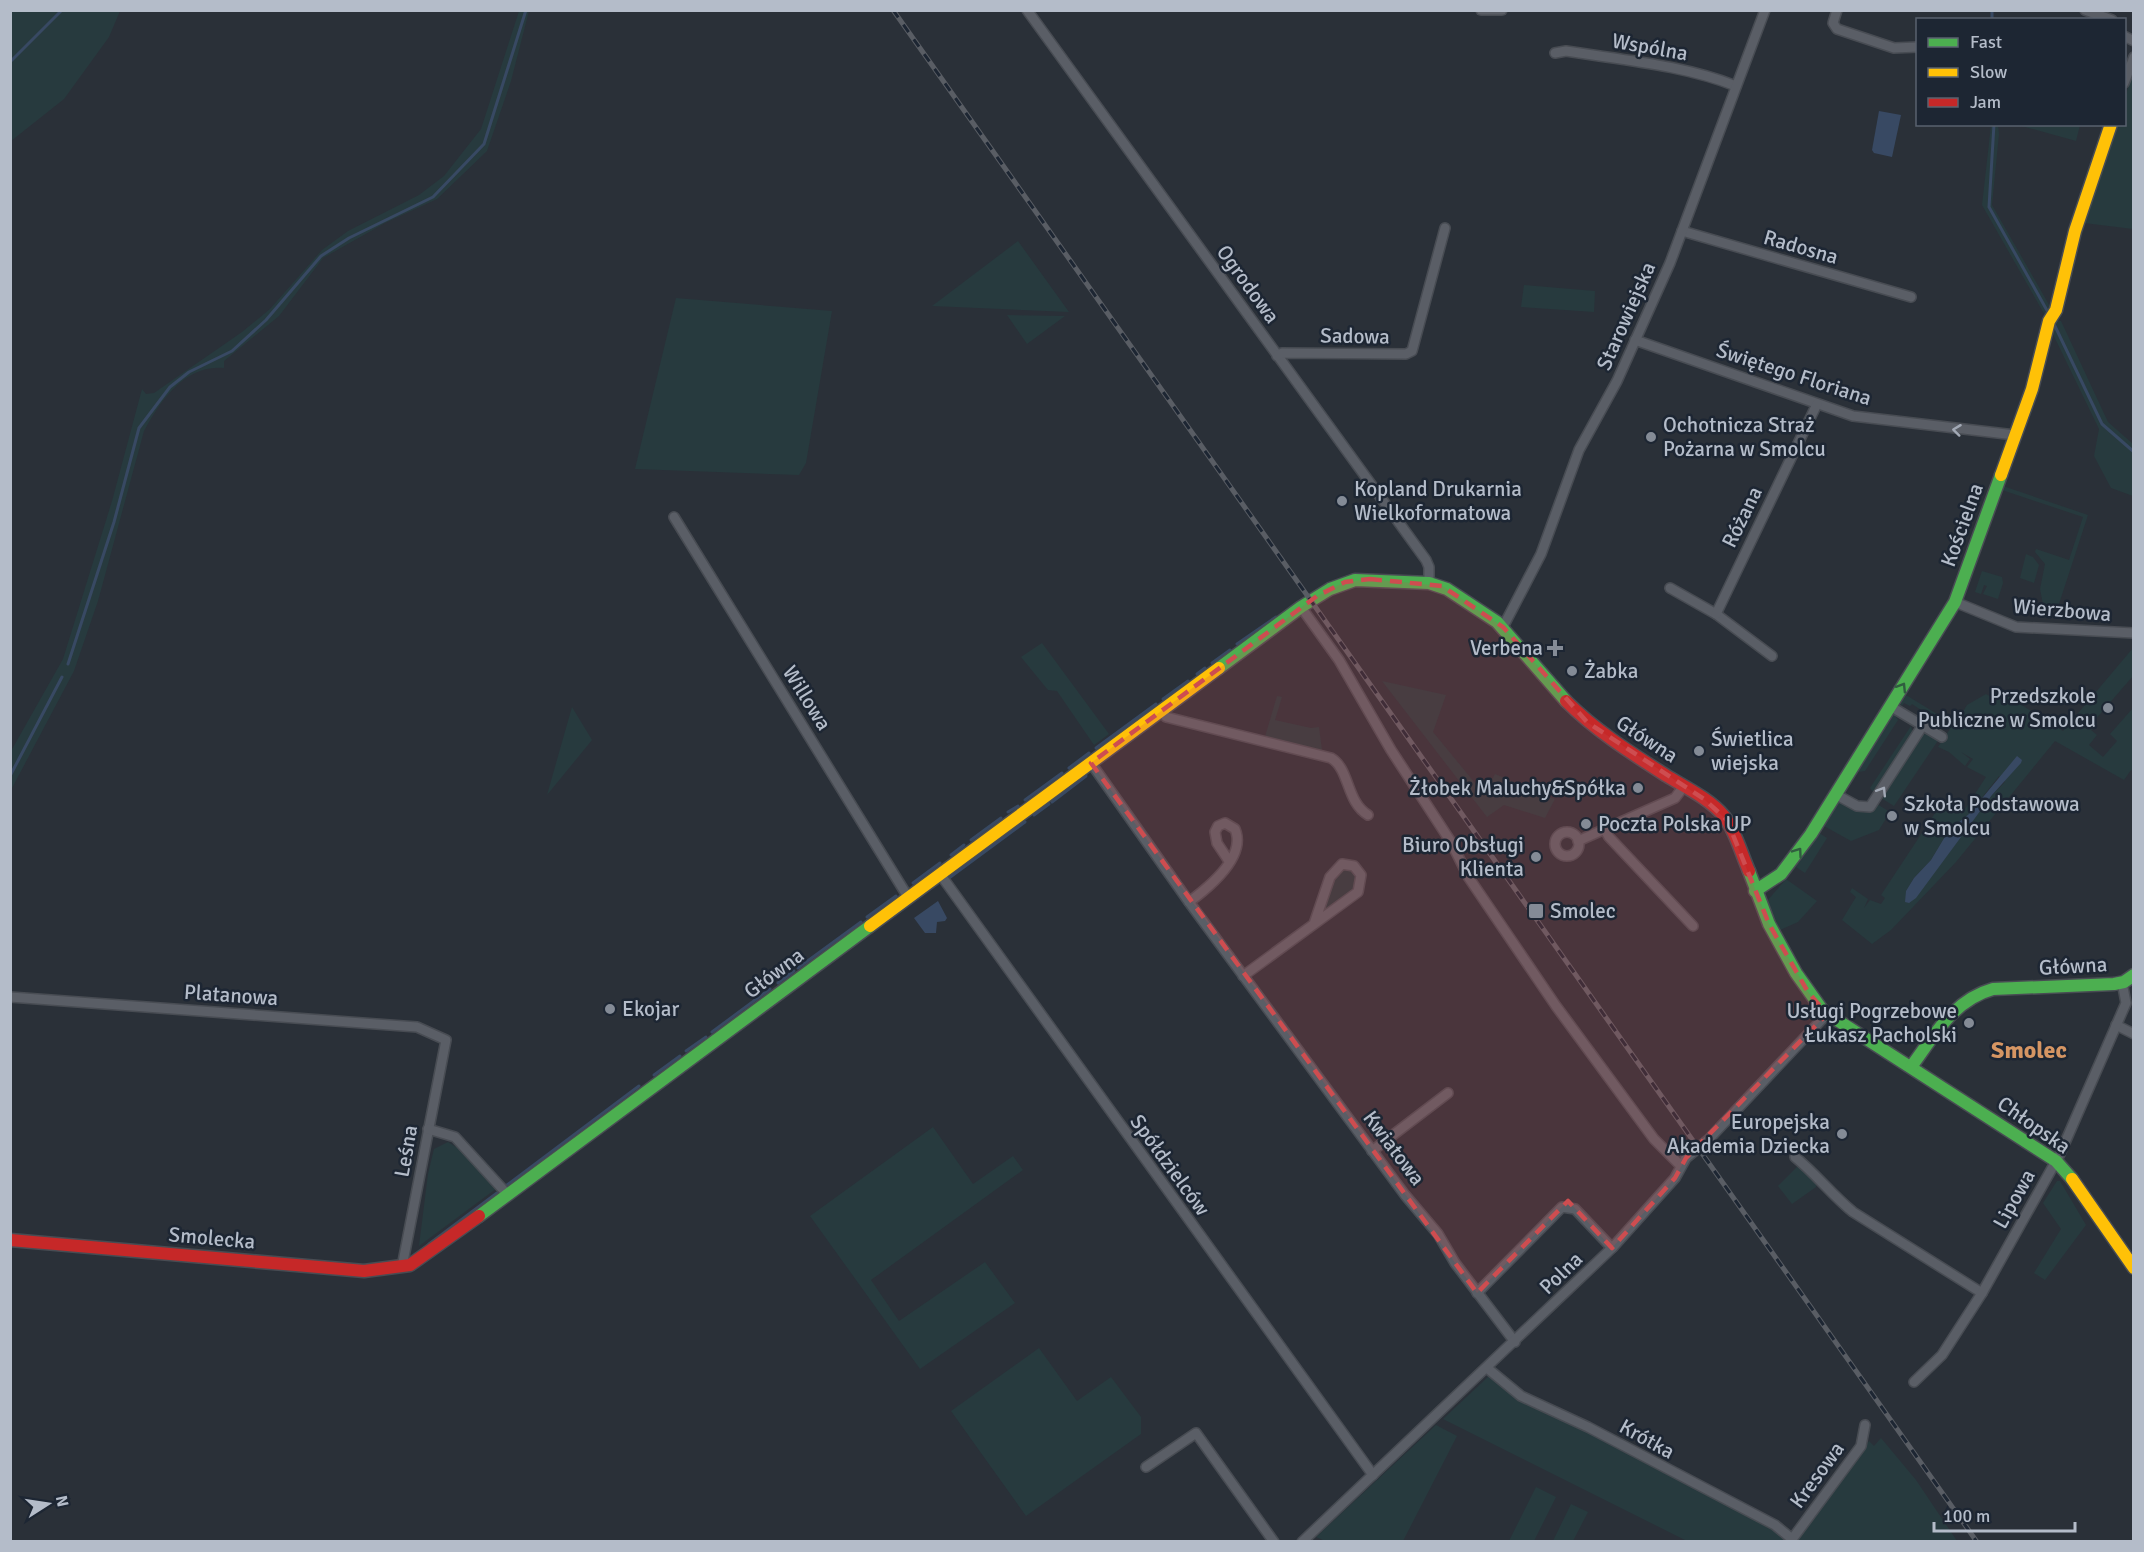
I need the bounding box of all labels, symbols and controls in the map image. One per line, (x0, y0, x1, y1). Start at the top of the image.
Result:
legend (1916, 18, 2126, 126)
street label: Wspólna (1610, 28, 1690, 66)
text: Fast (1970, 31, 2002, 53)
text: Slow (1970, 61, 2007, 83)
text: Jam (1970, 91, 2001, 113)
street label: Radosna (1761, 224, 1841, 270)
street label: Ogrodowa (1211, 240, 1285, 328)
street label: Starowiejska (1591, 258, 1661, 374)
street label: Sadowa (1320, 322, 1390, 350)
street label: Świętego Floriana (1713, 337, 1875, 411)
place label: Ochotnicza Straż Pożarna w Smolcu (1663, 412, 1826, 462)
one-way arrow (1953, 424, 1962, 436)
marker: Ochotnicza Straż Pożarna w Smolcu (1644, 430, 1658, 444)
place label: Kopland Drukarnia Wielkoformatowa (1354, 476, 1522, 526)
street label: Kościelna (1935, 480, 1989, 570)
street label: Różana (1716, 482, 1768, 552)
marker: Kopland Drukarnia Wielkoformatowa (1335, 494, 1349, 508)
street label: Wierzbowa (2012, 593, 2112, 627)
place label: Verbena (1470, 635, 1543, 661)
marker: Verbena (1548, 641, 1562, 655)
place label: Żabka (1584, 658, 1638, 684)
street label: Willowa (777, 661, 837, 735)
marker: Żabka (1565, 664, 1579, 678)
one-way arrow (1894, 683, 1906, 693)
place label: Przedszkole Publiczne w Smolcu (1918, 683, 2096, 733)
marker: Przedszkole Publiczne w Smolcu (2101, 701, 2115, 715)
street label: Główna (1611, 709, 1683, 769)
place label: Świetlica wiejska (1711, 726, 1794, 776)
marker: Świetlica wiejska (1692, 744, 1706, 758)
place label: Żłobek Maluchy&Spółka (1409, 775, 1626, 801)
marker: Żłobek Maluchy&Spółka (1631, 781, 1645, 795)
one-way arrow (1874, 786, 1885, 797)
place label: Szkoła Podstawowa w Smolcu (1904, 791, 2080, 841)
marker: Szkoła Podstawowa w Smolcu (1885, 809, 1899, 823)
place label: Poczta Polska UP (1598, 811, 1752, 837)
marker: Poczta Polska UP (1579, 817, 1593, 831)
place label: Biuro Obsługi Klienta (1402, 832, 1524, 882)
one-way arrow (1791, 848, 1802, 859)
marker: Biuro Obsługi Klienta (1529, 850, 1543, 864)
place label: Smolec (1550, 898, 1616, 924)
marker: Smolec (1527, 902, 1545, 920)
street label: Główna (739, 942, 809, 1004)
street label: Główna (2038, 951, 2108, 981)
street label: Platanowa (183, 979, 279, 1011)
place label: Ekojar (622, 996, 679, 1022)
place label: Usługi Pogrzebowe Łukasz Pacholski (1786, 998, 1957, 1048)
marker: Ekojar (603, 1002, 617, 1016)
marker: Usługi Pogrzebowe Łukasz Pacholski (1962, 1016, 1976, 1030)
district label: Smolec (1991, 1035, 2067, 1065)
street label: Chłopska (1992, 1090, 2076, 1160)
street label: Kwiatowa (1357, 1105, 1431, 1191)
street label: Spółdzielców (1124, 1109, 1216, 1221)
place label: Europejska Akademia Dziecka (1667, 1109, 1830, 1159)
street label: Leśna (389, 1123, 423, 1179)
marker: Europejska Akademia Dziecka (1835, 1127, 1849, 1141)
street label: Lipowa (1987, 1165, 2041, 1233)
street label: Smolecka (168, 1221, 256, 1255)
street label: Polna (1534, 1246, 1588, 1300)
street label: Krótka (1615, 1413, 1679, 1465)
street label: Kresowa (1784, 1437, 1850, 1513)
north arrow (18, 1474, 78, 1534)
text: N (51, 1494, 73, 1509)
scale bar (1934, 1495, 2075, 1533)
text: 100 m (1943, 1505, 1990, 1527)

